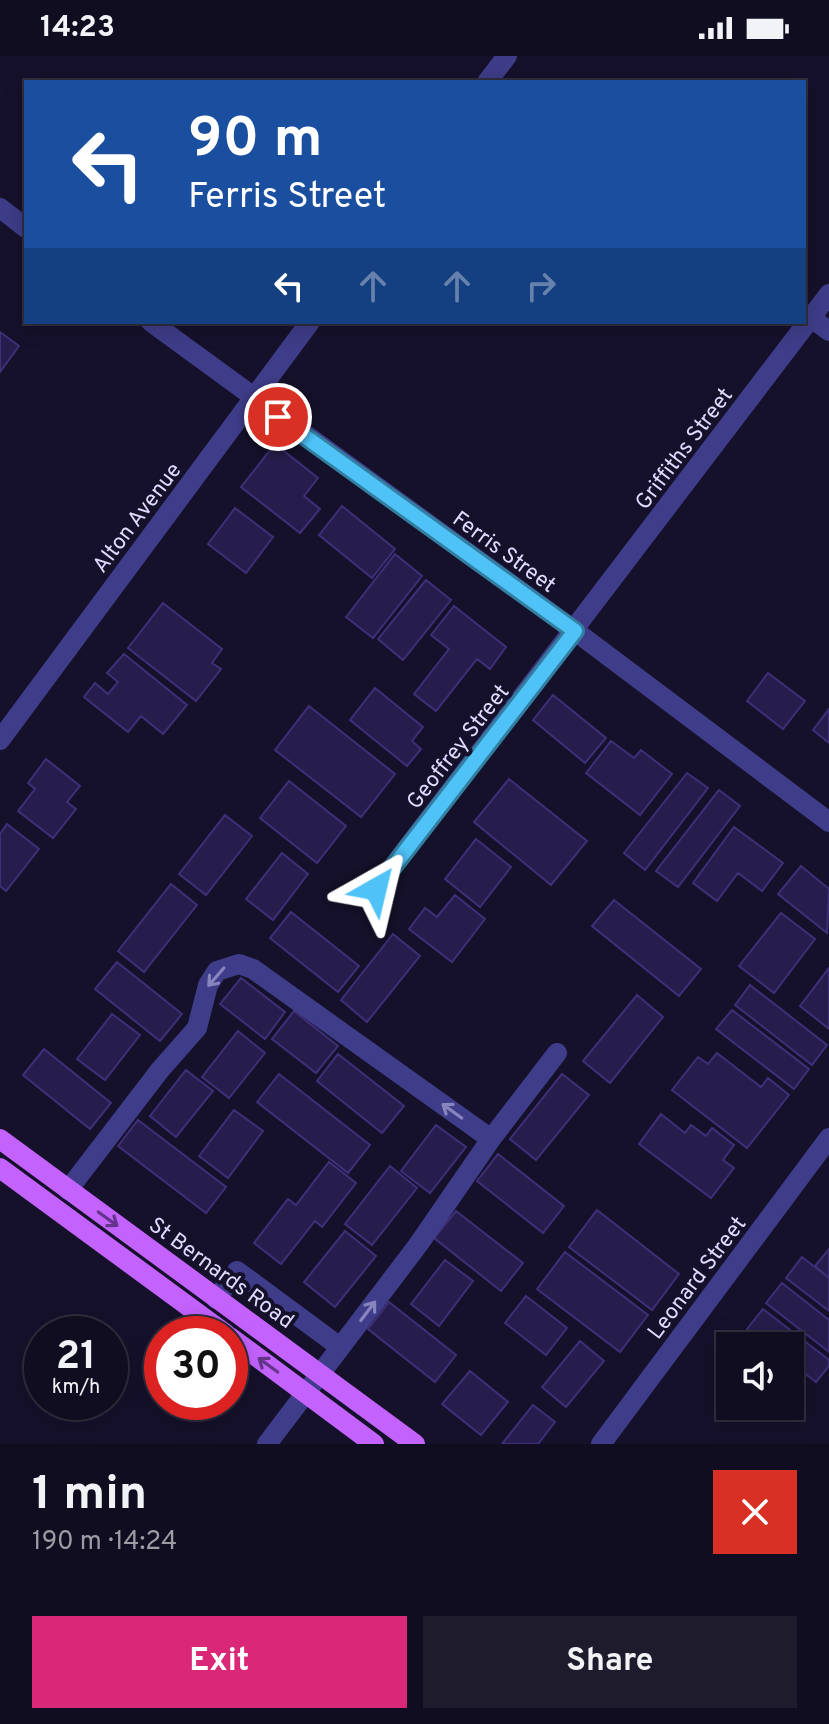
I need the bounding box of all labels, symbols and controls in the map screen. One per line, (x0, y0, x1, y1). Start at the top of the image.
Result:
text: 14:23 (40, 10, 115, 47)
text: 90 m (188, 106, 323, 176)
icon: left (56, 112, 160, 216)
text: Ferris Street (188, 175, 386, 221)
icon: left (267, 264, 311, 308)
icon: ahead (351, 264, 395, 308)
icon: ahead (435, 264, 479, 308)
icon: right (519, 264, 563, 308)
pin (244, 383, 312, 451)
street label: Griffiths Street (630, 383, 740, 516)
icon: arrive (256, 395, 300, 439)
street label: Alton Avenue (88, 458, 188, 579)
street label: Ferris Street (447, 506, 560, 600)
street label: Geoffrey Street (402, 680, 516, 815)
position arrow (334, 847, 418, 931)
one-way arrow (207, 966, 226, 987)
one-way arrow (441, 1103, 463, 1119)
one-way arrow (96, 1211, 118, 1227)
street label: St Bernards Road (143, 1212, 298, 1336)
street label: Leonard Street (643, 1212, 753, 1345)
one-way arrow (359, 1301, 376, 1323)
speed limit sign: 30 (144, 1316, 248, 1420)
map controls (716, 1332, 804, 1420)
button: sound (716, 1332, 804, 1420)
text: 21 (56, 1333, 96, 1383)
one-way arrow (258, 1357, 279, 1374)
text: km/h (52, 1375, 100, 1401)
text: 1 min (32, 1466, 147, 1526)
button: close (713, 1470, 797, 1554)
text: 190 m · 14:24 (32, 1526, 177, 1559)
button: Exit (32, 1616, 407, 1708)
button: Share (423, 1616, 797, 1708)

